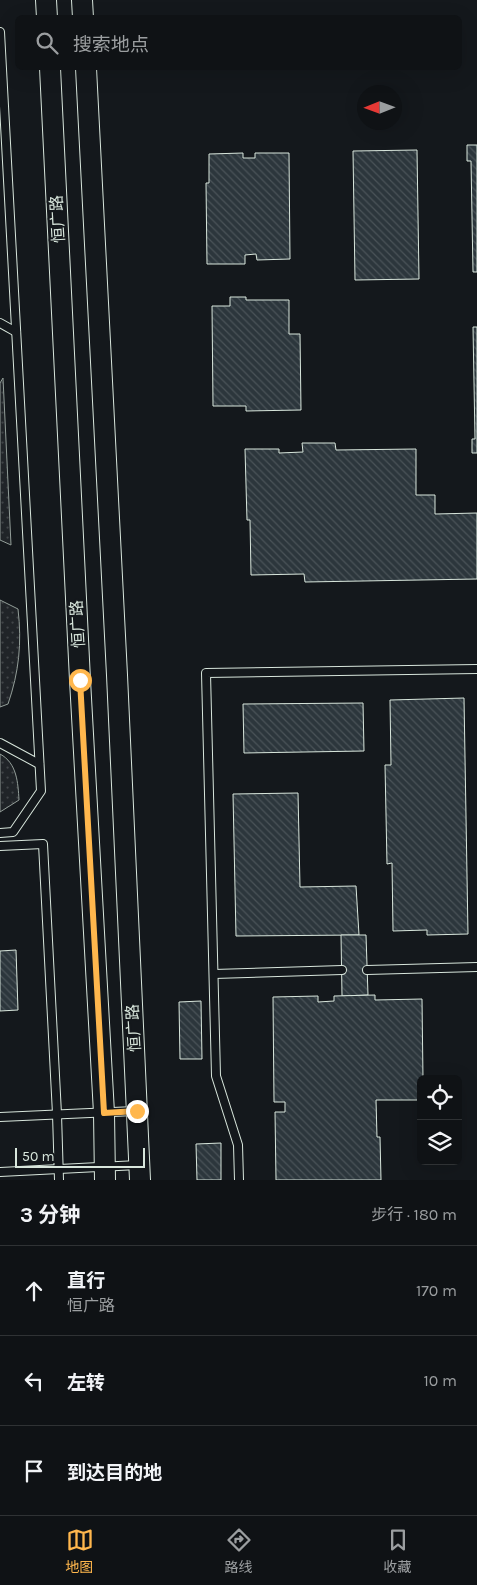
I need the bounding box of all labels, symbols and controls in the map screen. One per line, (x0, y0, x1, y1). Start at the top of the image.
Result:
search box (15, 15, 462, 70)
icon: search (33, 29, 61, 57)
text: 搜索地点 (73, 34, 149, 56)
north arrow (357, 85, 402, 130)
street label: 恒广路 (47, 195, 68, 243)
street label: 恒广路 (67, 600, 88, 648)
route start (69, 669, 92, 692)
street label: 恒广路 (123, 1004, 144, 1052)
map controls (417, 1075, 462, 1165)
button: locate (417, 1075, 462, 1120)
route end (126, 1100, 149, 1123)
button: layers (417, 1120, 462, 1165)
scale bar (15, 1145, 145, 1168)
text: 50 m (22, 1148, 55, 1165)
text: 3 分钟 (20, 1203, 80, 1227)
text: 步行 · 180 m (371, 1205, 457, 1224)
text: 直行 (67, 1270, 105, 1292)
icon: ahead (20, 1277, 48, 1305)
text: 170 m (416, 1281, 457, 1300)
text: 恒广路 (67, 1296, 115, 1315)
icon: left (20, 1367, 48, 1395)
text: 10 m (423, 1371, 457, 1390)
text: 左转 (67, 1372, 105, 1394)
icon: arrive (20, 1457, 48, 1485)
text: 到达目的地 (67, 1462, 162, 1484)
tab: 地图 (66, 1526, 94, 1576)
tab: 路线 (225, 1526, 253, 1576)
tab: 收藏 (384, 1526, 412, 1576)

